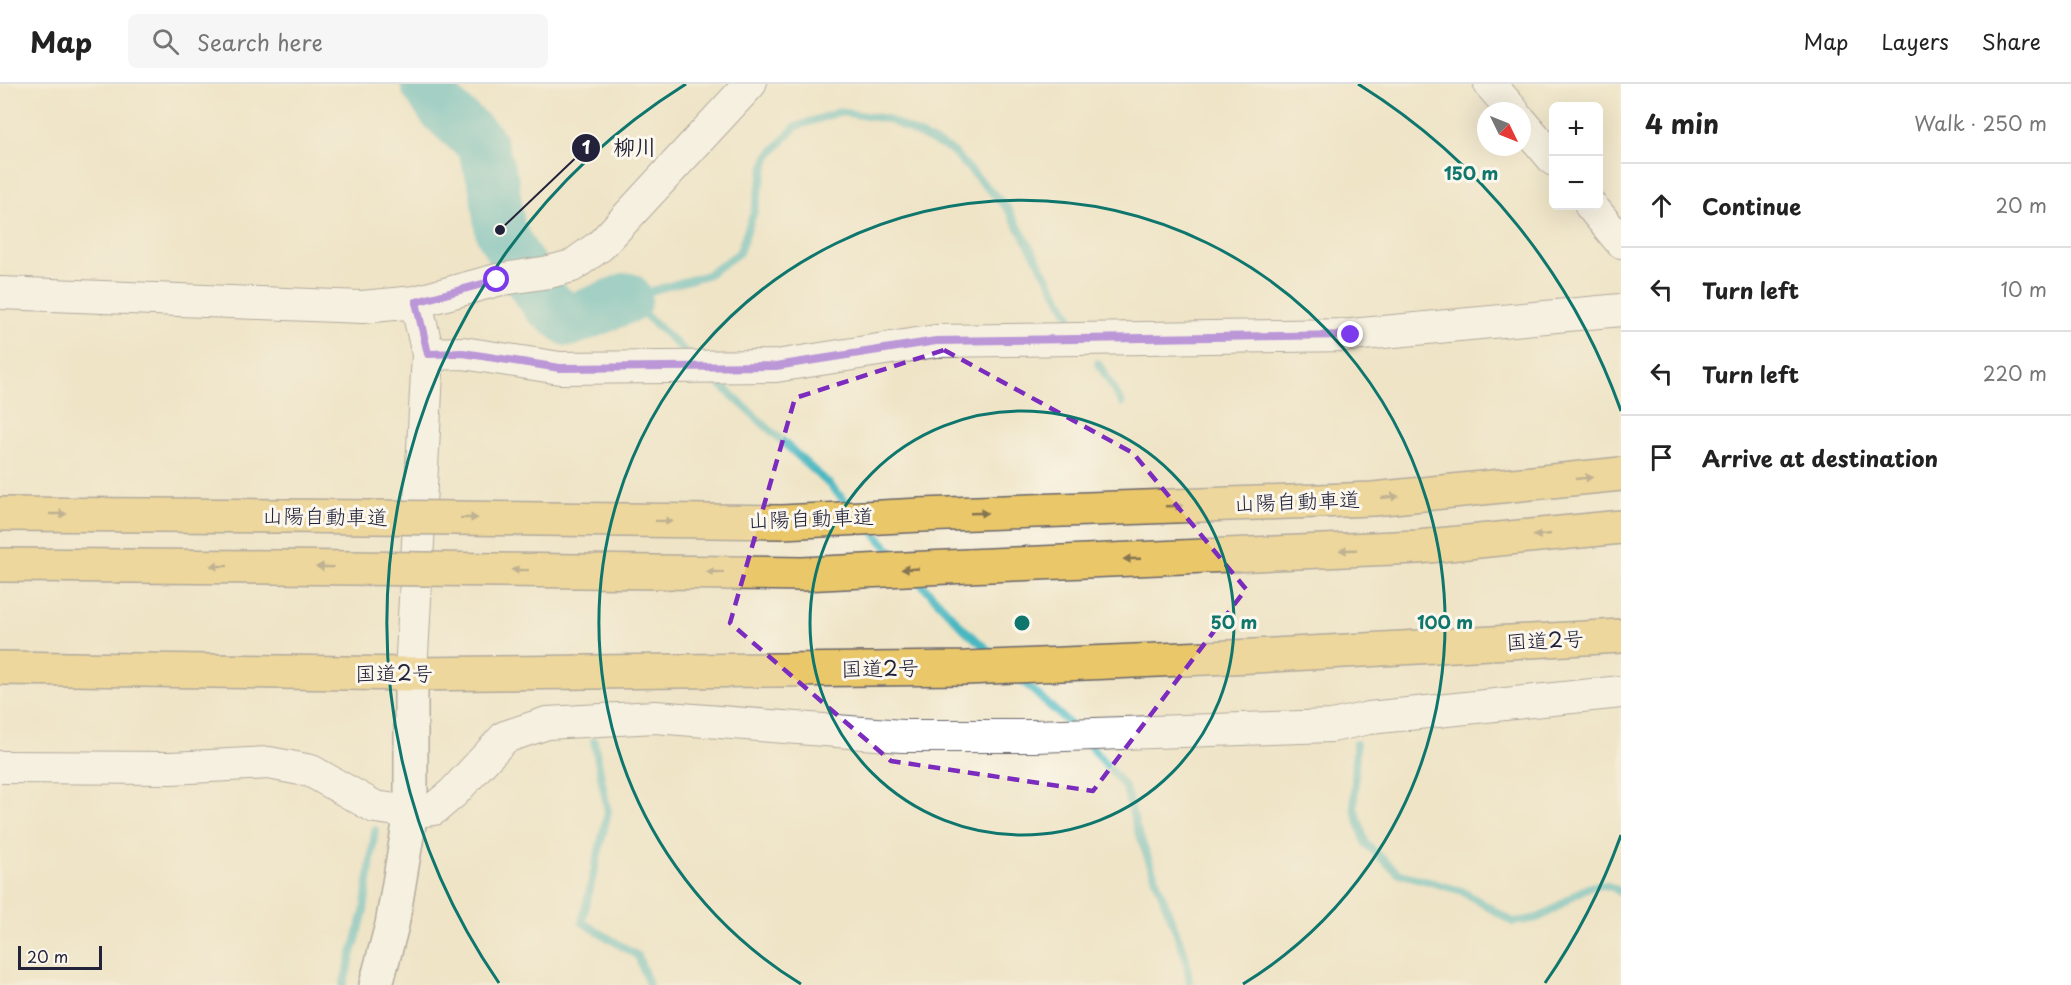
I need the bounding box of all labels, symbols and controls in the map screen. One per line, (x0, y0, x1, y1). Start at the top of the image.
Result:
search box (128, 14, 548, 68)
text: Map (30, 20, 92, 63)
icon: search (149, 25, 182, 58)
text: Search here (197, 25, 323, 58)
text: Map (1804, 25, 1848, 57)
text: Layers (1881, 25, 1949, 57)
text: Share (1982, 25, 2041, 57)
north arrow (1477, 102, 1531, 156)
map controls (1549, 102, 1603, 210)
button: + (1549, 102, 1603, 156)
text: 4 min (1645, 104, 1719, 143)
text: Walk · 250 m (1914, 108, 2047, 138)
callout: 柳川 (571, 128, 669, 168)
text: 柳川 (613, 129, 657, 162)
text: 1 (582, 133, 591, 160)
button: − (1549, 156, 1603, 210)
text: 150 m (1444, 159, 1498, 186)
icon: ahead (1645, 189, 1678, 222)
text: Continue (1702, 189, 1801, 222)
text: 20 m (1995, 190, 2047, 220)
route start (483, 266, 509, 292)
icon: left (1645, 273, 1678, 306)
text: Turn left (1702, 273, 1799, 306)
text: 10 m (2000, 274, 2047, 304)
route end (1337, 321, 1363, 347)
icon: left (1645, 357, 1678, 390)
text: Turn left (1702, 357, 1799, 390)
text: 220 m (1983, 358, 2047, 388)
icon: arrive (1645, 441, 1678, 474)
text: Arrive at destination (1702, 441, 1938, 474)
one-way arrow (1574, 473, 1593, 483)
street label: 山陽自動車道 (1233, 482, 1360, 518)
one-way arrow (1380, 492, 1399, 502)
street label: 山陽自動車道 (262, 498, 388, 532)
street label: 山陽自動車道 (747, 499, 874, 535)
one-way arrow (1165, 501, 1184, 511)
one-way arrow (49, 509, 68, 519)
one-way arrow (970, 509, 989, 518)
one-way arrow (459, 513, 478, 523)
one-way arrow (654, 516, 673, 525)
one-way arrow (1532, 530, 1551, 540)
one-way arrow (1338, 546, 1357, 555)
one-way arrow (1122, 555, 1141, 564)
one-way arrow (210, 561, 229, 571)
one-way arrow (316, 563, 335, 572)
one-way arrow (900, 564, 919, 573)
one-way arrow (511, 565, 530, 575)
one-way arrow (705, 568, 724, 577)
text: 50 m (1211, 608, 1257, 635)
text: 100 m (1417, 608, 1473, 635)
centre of rings (1012, 613, 1032, 633)
street label: 国道2号 (1505, 621, 1585, 657)
street label: 国道2号 (841, 650, 919, 684)
street label: 国道2号 (355, 656, 433, 688)
scale bar (18, 943, 102, 970)
text: 20 m (27, 944, 68, 968)

